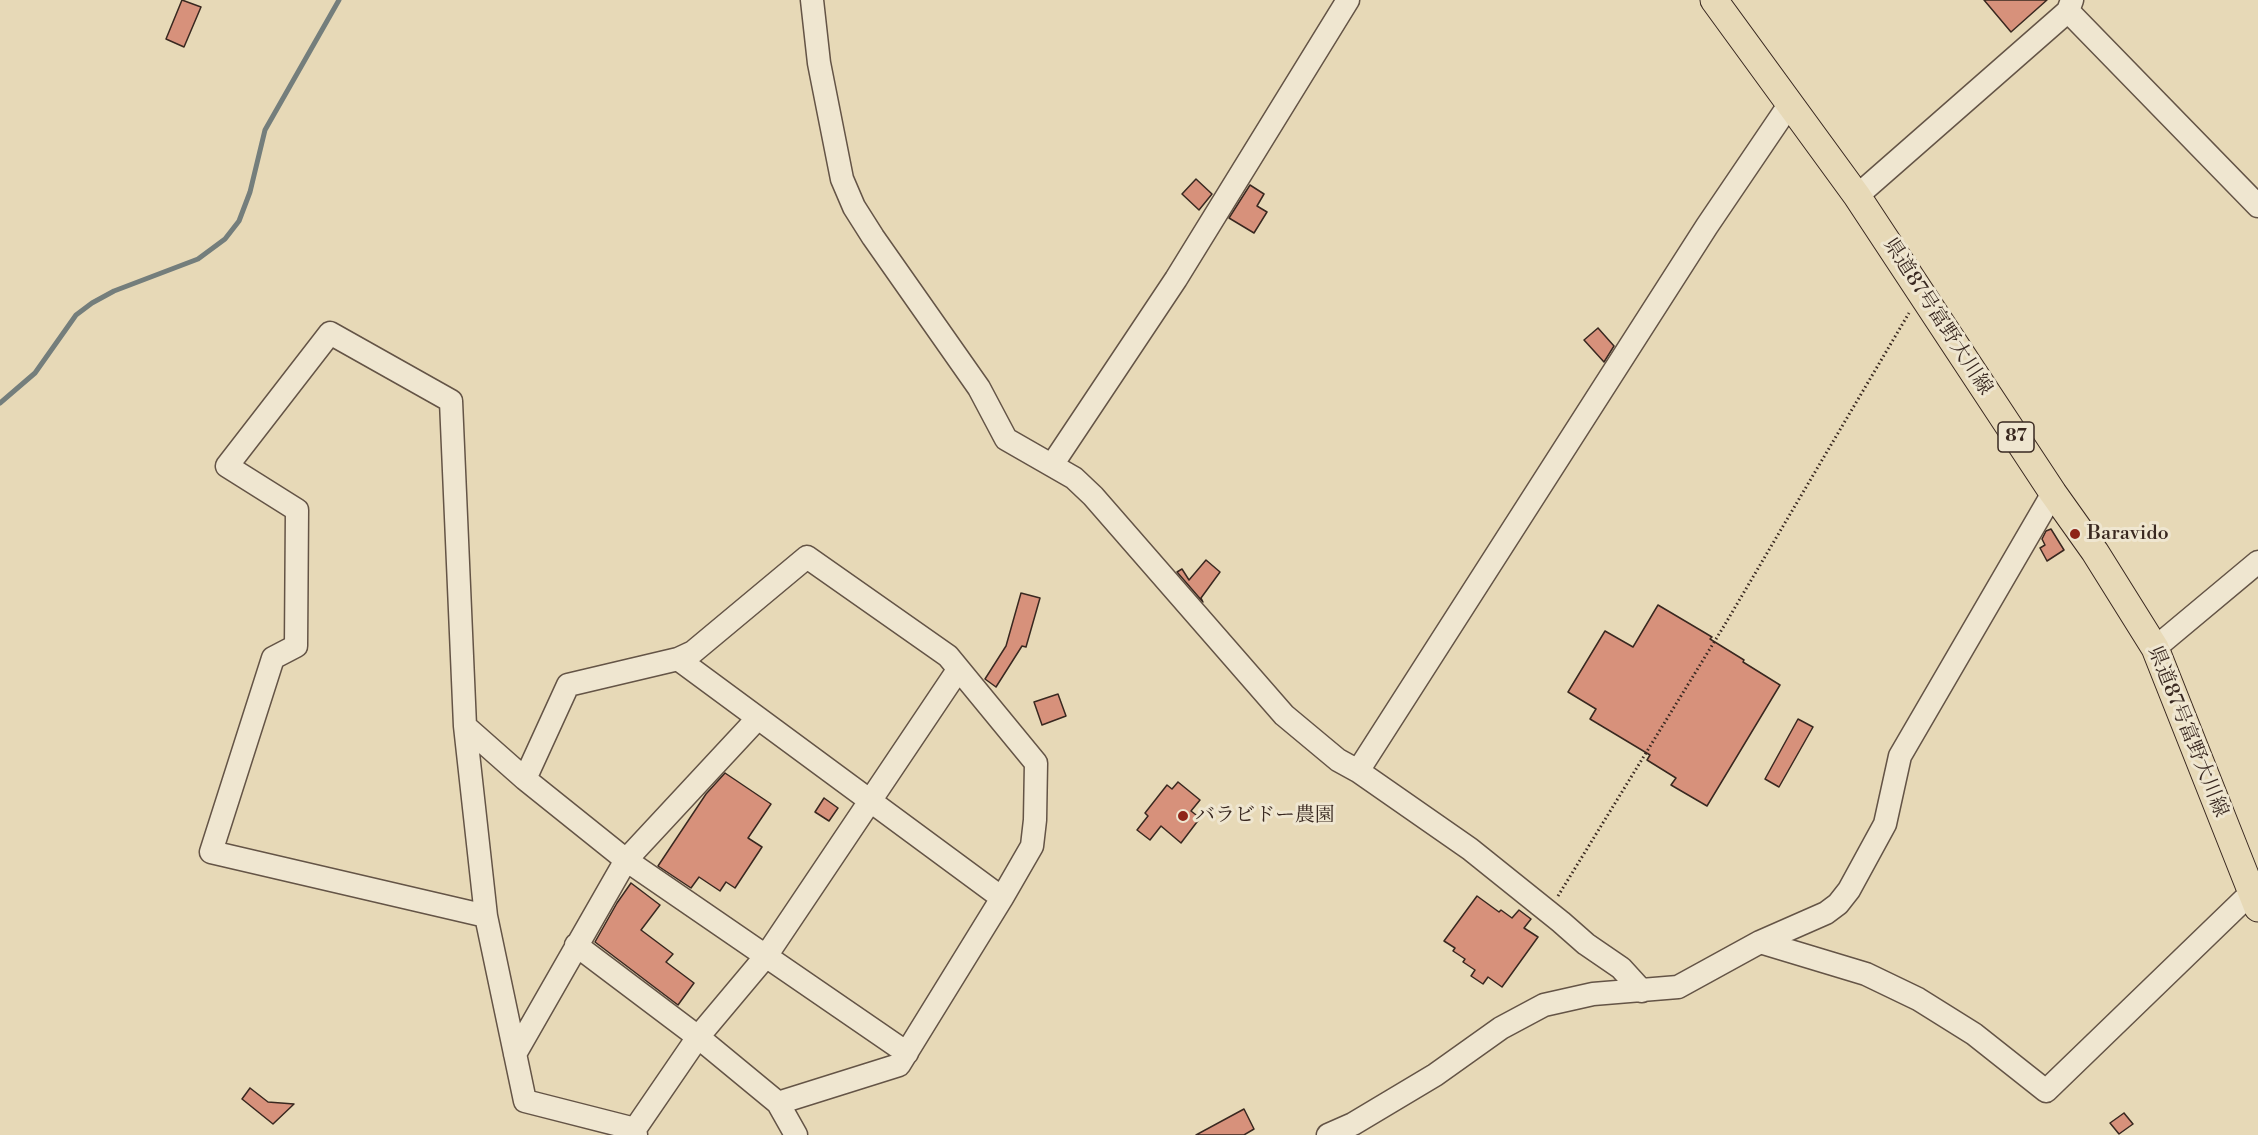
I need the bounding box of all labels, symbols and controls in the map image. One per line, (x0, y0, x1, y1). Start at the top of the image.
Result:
street label: 県道87号富野大川線 (1877, 234, 1997, 400)
road number: 87 (1998, 422, 2034, 452)
place label: Baravido (2087, 522, 2169, 546)
marker: Baravido (2068, 527, 2082, 541)
street label: 県道87号富野大川線 (2142, 643, 2232, 821)
place label: バラビドー農園 (1195, 804, 1335, 828)
marker: バラビドー農園 (1176, 809, 1190, 823)

